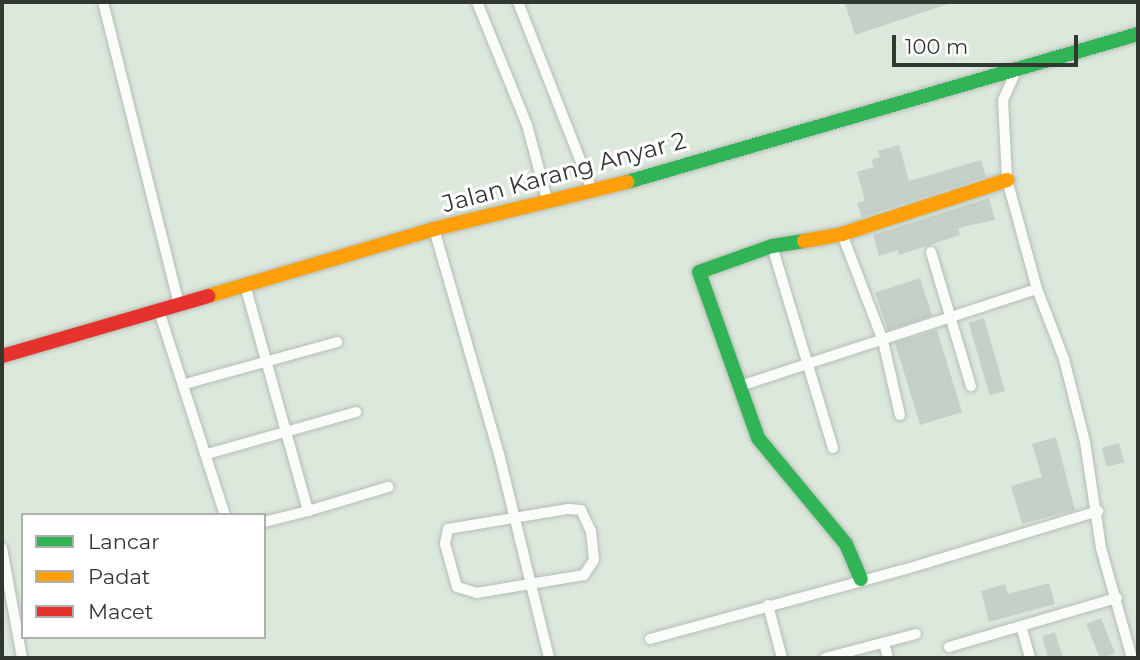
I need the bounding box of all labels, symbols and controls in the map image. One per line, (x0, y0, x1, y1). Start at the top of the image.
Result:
scale bar (895, 21, 1080, 65)
text: 100 m (905, 34, 968, 59)
street label: Jalan Karang Anyar 2 (439, 126, 689, 218)
legend (21, 513, 266, 639)
text: Lancar (88, 529, 160, 554)
text: Padat (88, 564, 150, 589)
text: Macet (88, 599, 153, 624)

